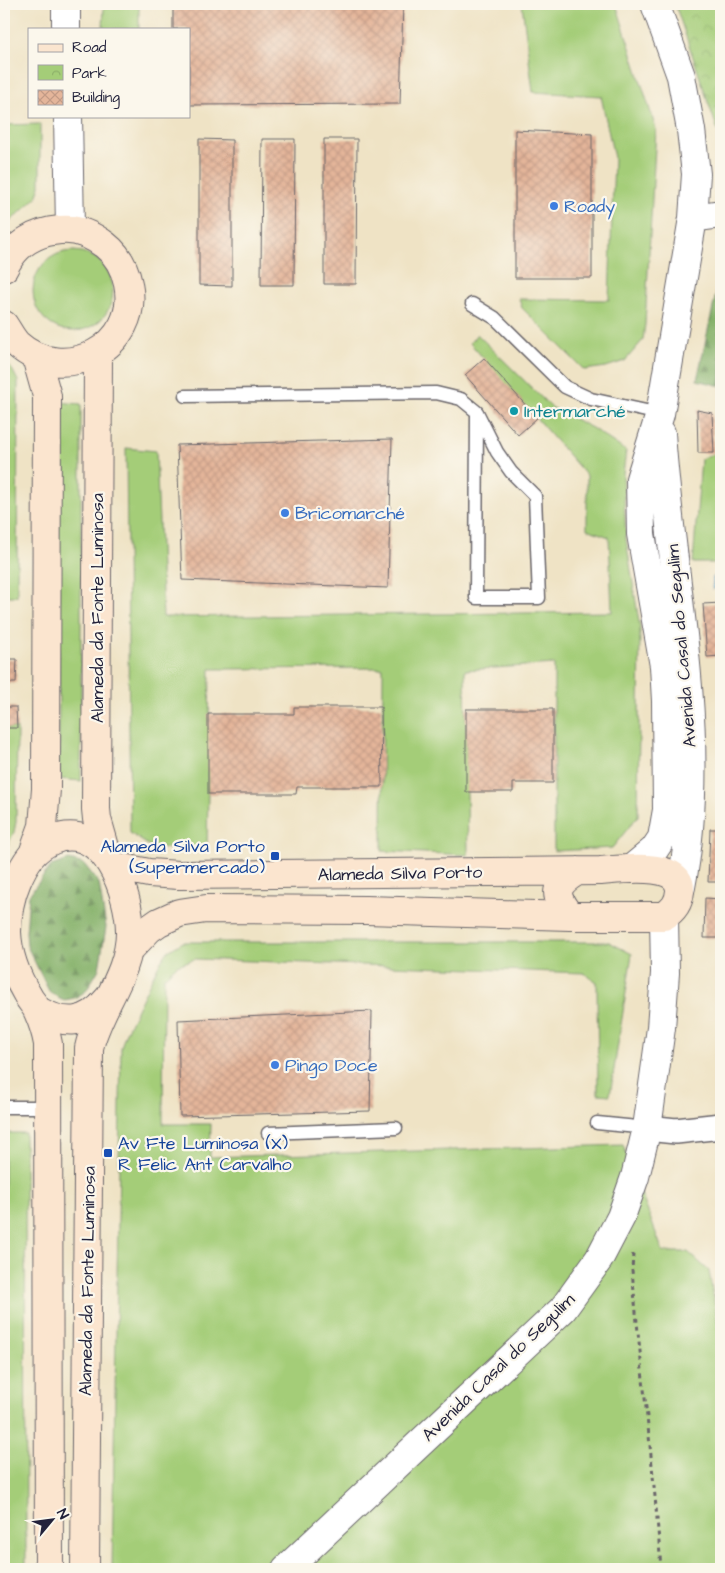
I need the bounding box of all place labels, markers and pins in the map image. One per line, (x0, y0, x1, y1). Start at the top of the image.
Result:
place label: Roady (564, 194, 615, 220)
marker: Roady (548, 200, 560, 212)
place label: Intermarché (524, 399, 626, 424)
marker: Intermarché (508, 405, 520, 417)
place label: Bricomarché (295, 501, 405, 526)
marker: Bricomarché (279, 507, 291, 519)
place label: Alameda Silva Porto (Supermercado) (100, 834, 265, 880)
marker: Alameda Silva Porto (Supermercado) (269, 850, 281, 862)
place label: Pingo Doce (285, 1053, 378, 1079)
marker: Pingo Doce (269, 1059, 281, 1071)
place label: Av Fte Luminosa (X) R Felic Ant Carvalho (118, 1131, 292, 1177)
marker: Av Fte Luminosa (X) R Felic Ant Carvalho (102, 1147, 114, 1159)

